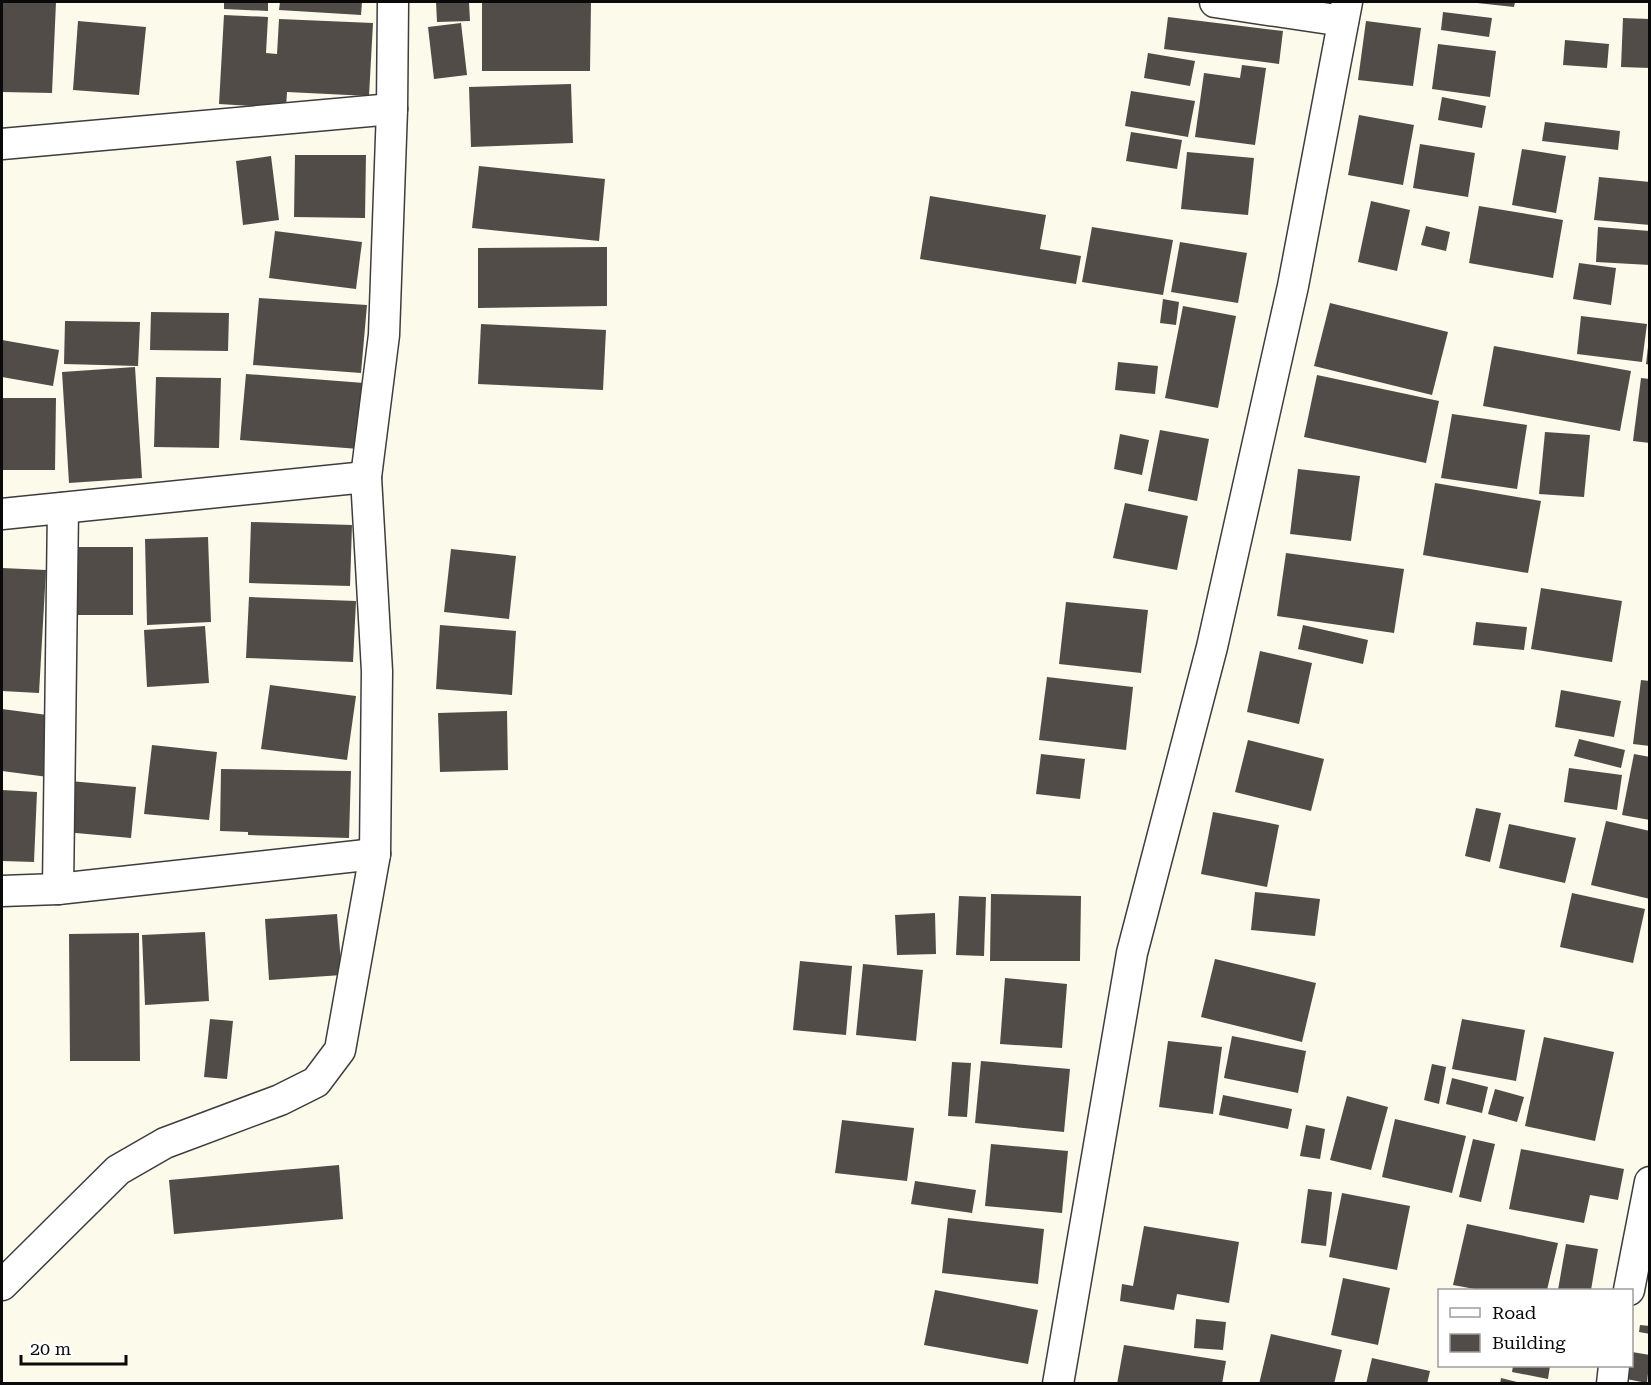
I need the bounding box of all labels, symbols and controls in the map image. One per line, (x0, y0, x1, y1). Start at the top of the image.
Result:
legend (1438, 1289, 1633, 1367)
text: Road (1492, 1302, 1537, 1323)
scale bar (21, 1328, 126, 1366)
text: Building (1492, 1332, 1566, 1353)
text: 20 m (30, 1338, 71, 1359)

